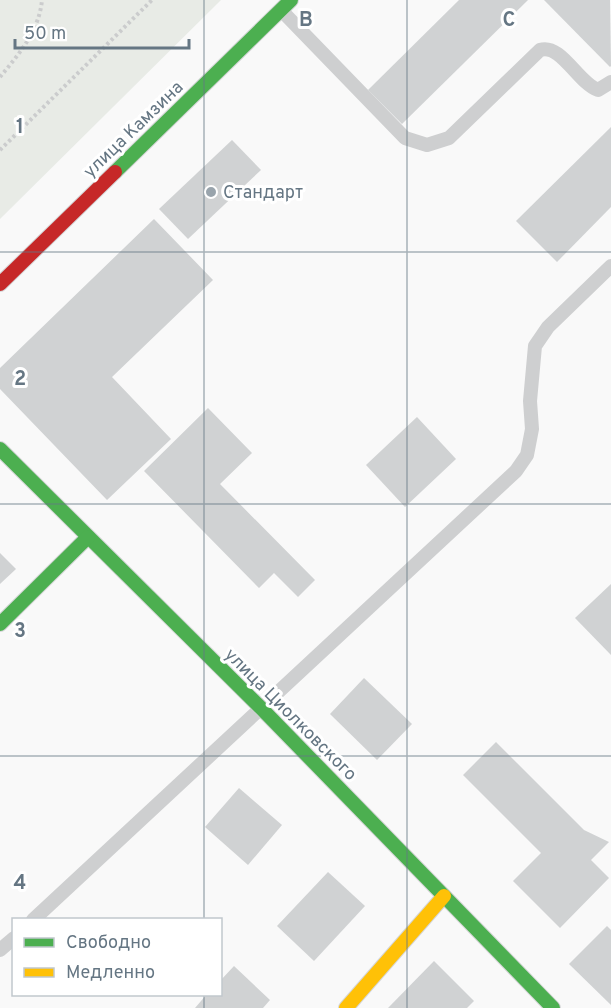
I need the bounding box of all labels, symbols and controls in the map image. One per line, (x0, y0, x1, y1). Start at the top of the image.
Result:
text: B (299, 8, 313, 34)
text: C (503, 8, 515, 34)
scale bar (15, 12, 189, 50)
text: 50 m (24, 23, 66, 46)
street label: улица Камзина (79, 77, 189, 184)
text: 1 (16, 115, 24, 141)
place label: Стандарт (223, 182, 303, 205)
marker: Стандарт (204, 185, 218, 199)
text: 2 (14, 367, 26, 393)
text: 3 (14, 619, 26, 645)
street label: улица Циолковского (219, 644, 361, 786)
text: 4 (14, 871, 26, 897)
legend (12, 918, 222, 996)
text: Свободно (66, 932, 151, 955)
text: Медленно (66, 962, 155, 985)

